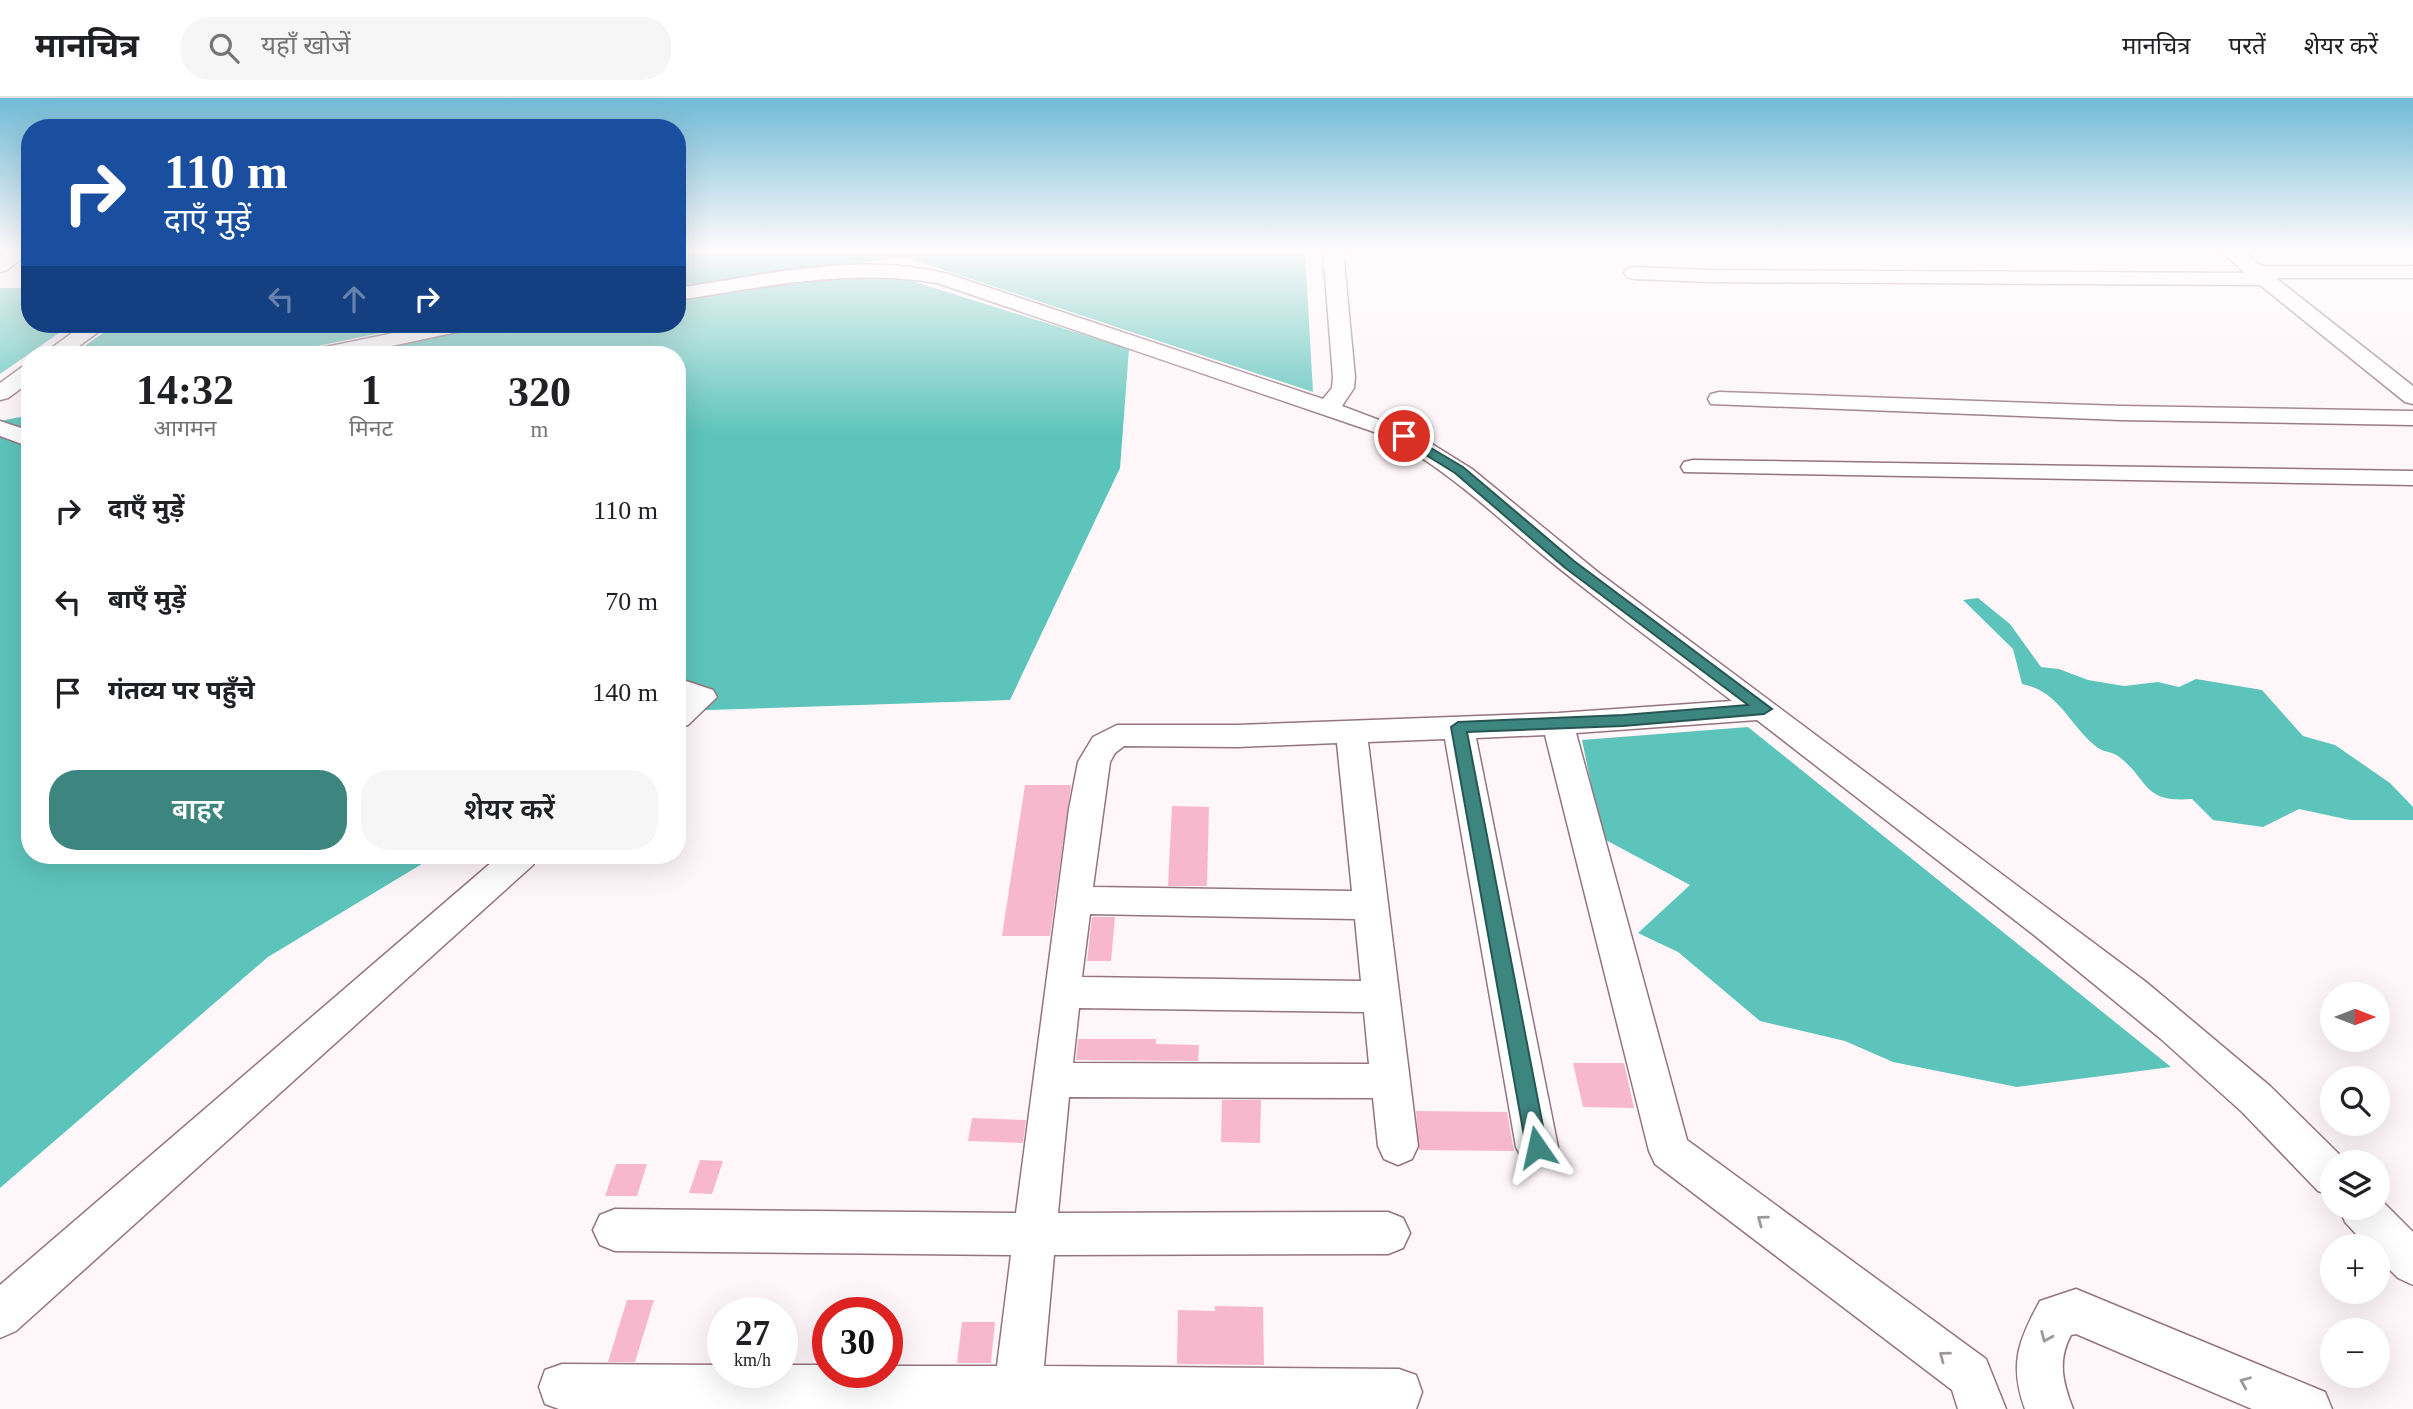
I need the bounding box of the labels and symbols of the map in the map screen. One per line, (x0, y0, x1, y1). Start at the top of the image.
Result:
pin (1374, 406, 1434, 466)
north arrow (2320, 982, 2390, 1052)
position arrow (1500, 1110, 1574, 1184)
one-way arrow (1757, 1215, 1770, 1228)
speed limit sign: 30 (812, 1297, 903, 1388)
one-way arrow (2040, 1331, 2054, 1343)
one-way arrow (1939, 1352, 1952, 1364)
one-way arrow (2239, 1377, 2251, 1391)

